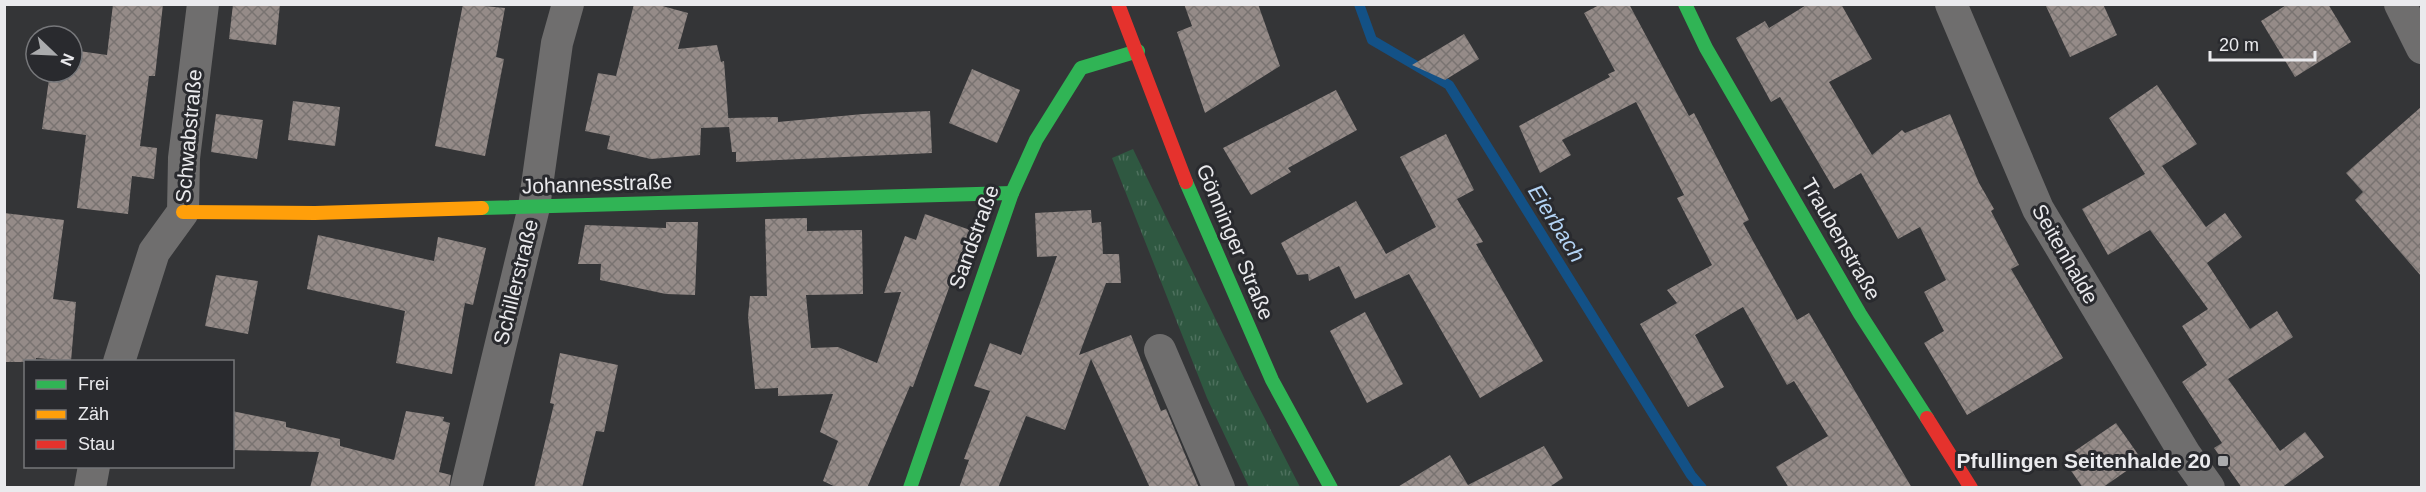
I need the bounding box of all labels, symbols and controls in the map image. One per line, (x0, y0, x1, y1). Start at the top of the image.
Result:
north arrow (24, 24, 84, 84)
scale bar (2210, 24, 2315, 62)
text: 20 m (2219, 35, 2259, 55)
text: N (57, 51, 77, 68)
street label: Schwabstraße (171, 68, 206, 204)
street label: Gönninger Straße (1192, 160, 1279, 323)
street label: Johannesstraße (521, 169, 673, 198)
street label: Traubenstraße (1797, 174, 1886, 304)
water label: Eierbach (1523, 180, 1590, 267)
street label: Sandstraße (944, 182, 1003, 292)
street label: Seitenhalde (2028, 200, 2103, 308)
street label: Schillerstraße (489, 217, 542, 347)
legend (24, 360, 234, 468)
text: Frei (78, 374, 109, 394)
text: Zäh (78, 404, 109, 424)
text: Stau (78, 434, 115, 454)
place label: Pfullingen Seitenhalde 20 (1957, 449, 2211, 472)
marker: Pfullingen Seitenhalde 20 (2216, 454, 2230, 468)

